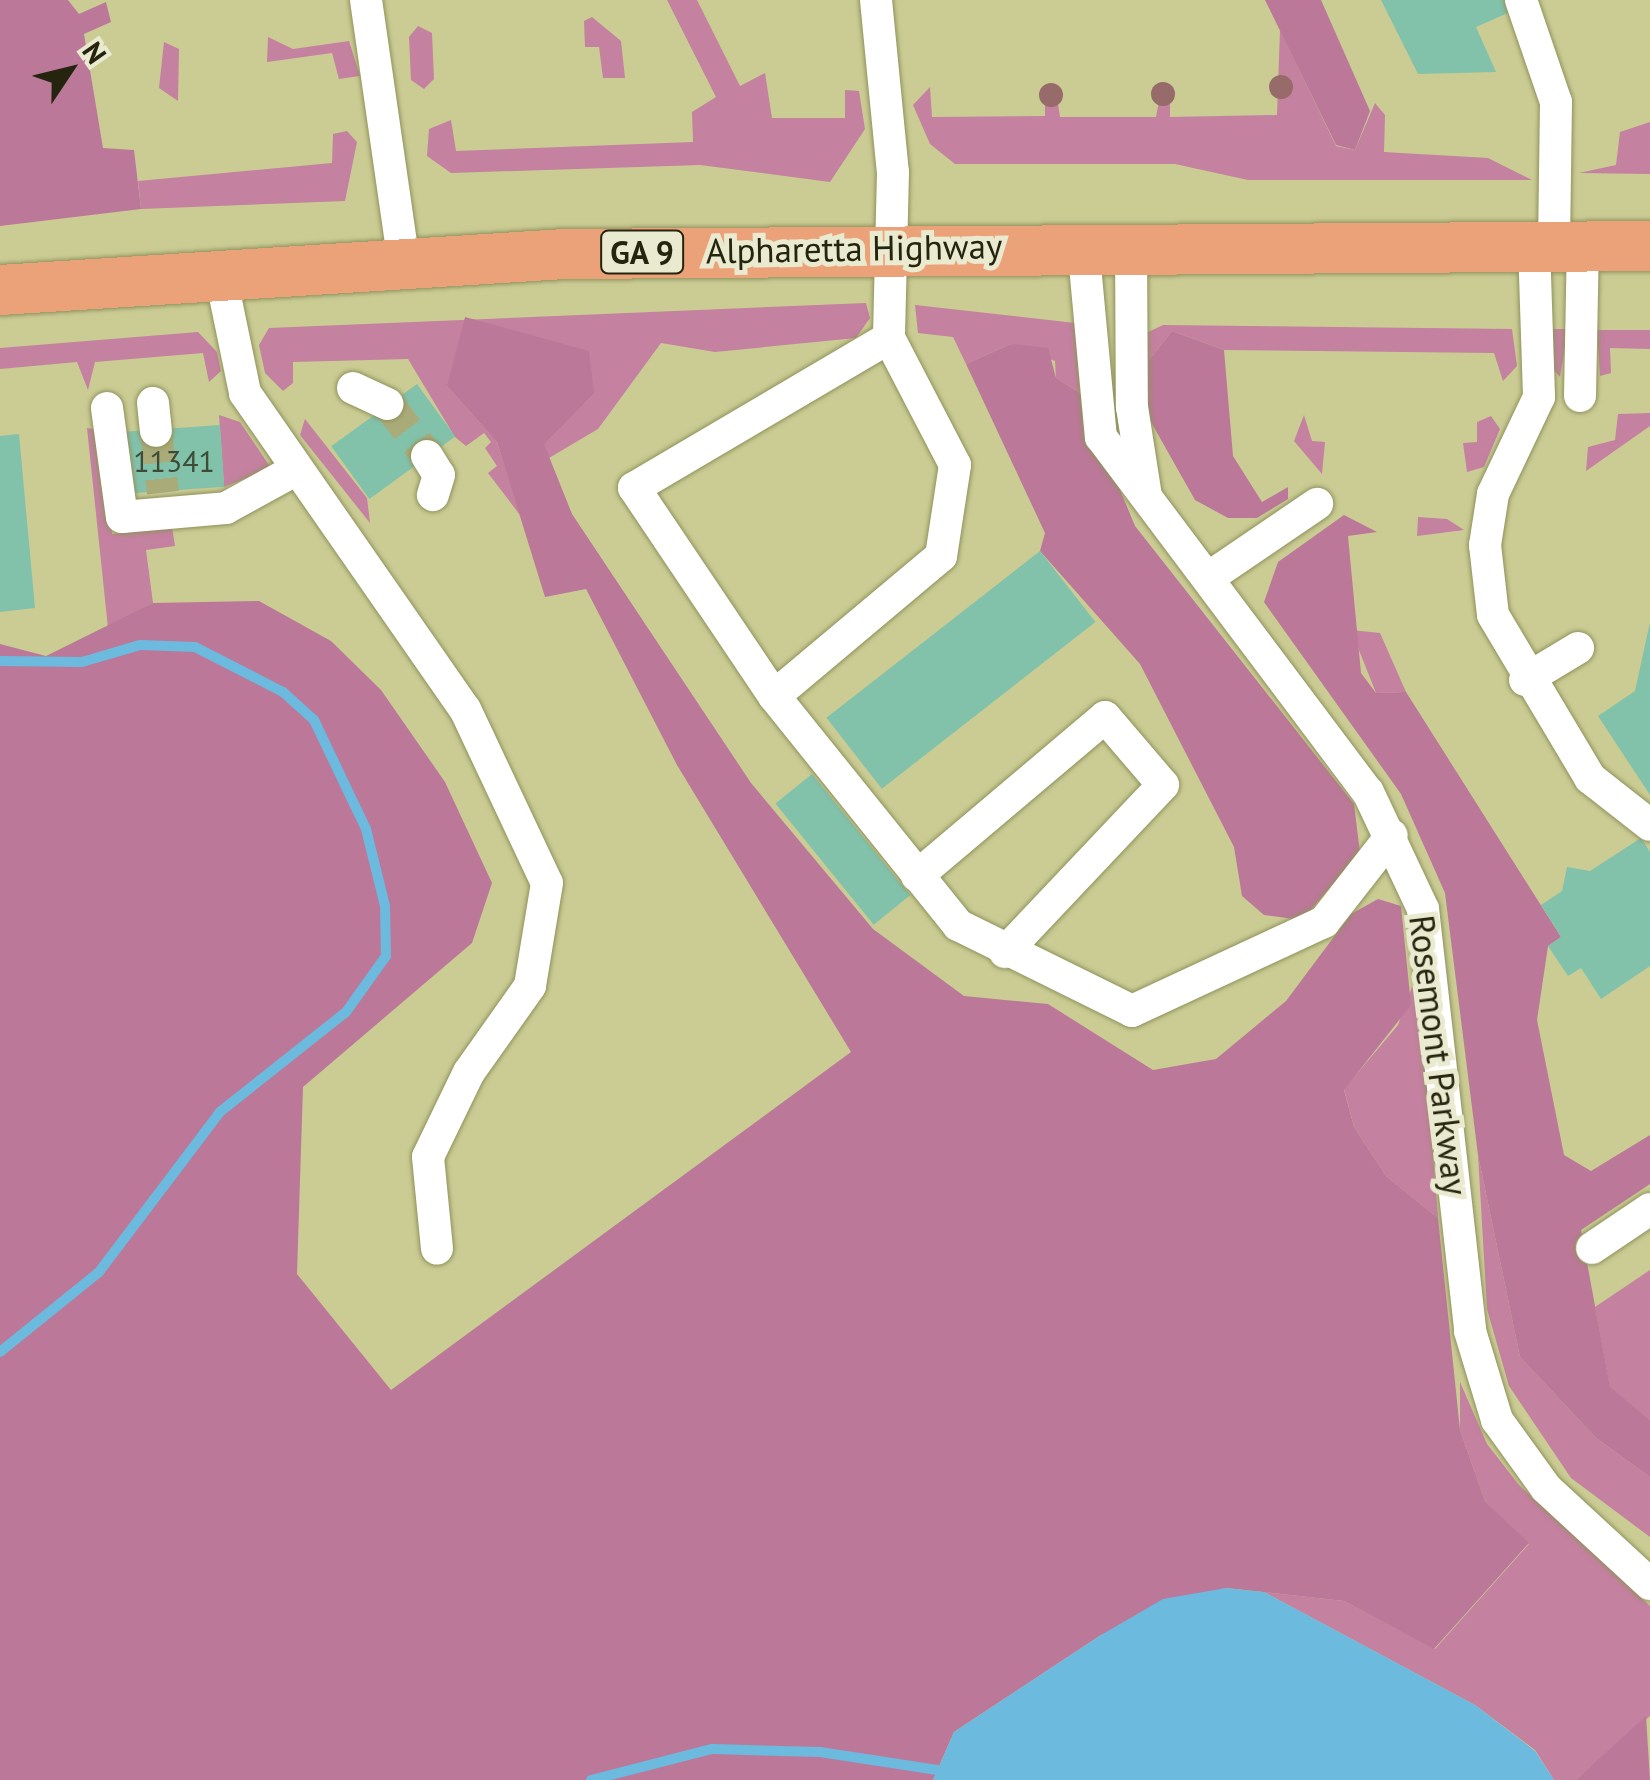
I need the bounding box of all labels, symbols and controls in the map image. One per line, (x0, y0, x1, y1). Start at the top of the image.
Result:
north arrow (20, 20, 120, 120)
text: N (75, 34, 115, 71)
street label: Alpharetta Highway (705, 224, 1003, 272)
road number: GA 9 (597, 225, 687, 279)
house number: 11341 (133, 443, 215, 479)
street label: Rosemont Parkway (1401, 913, 1477, 1197)

